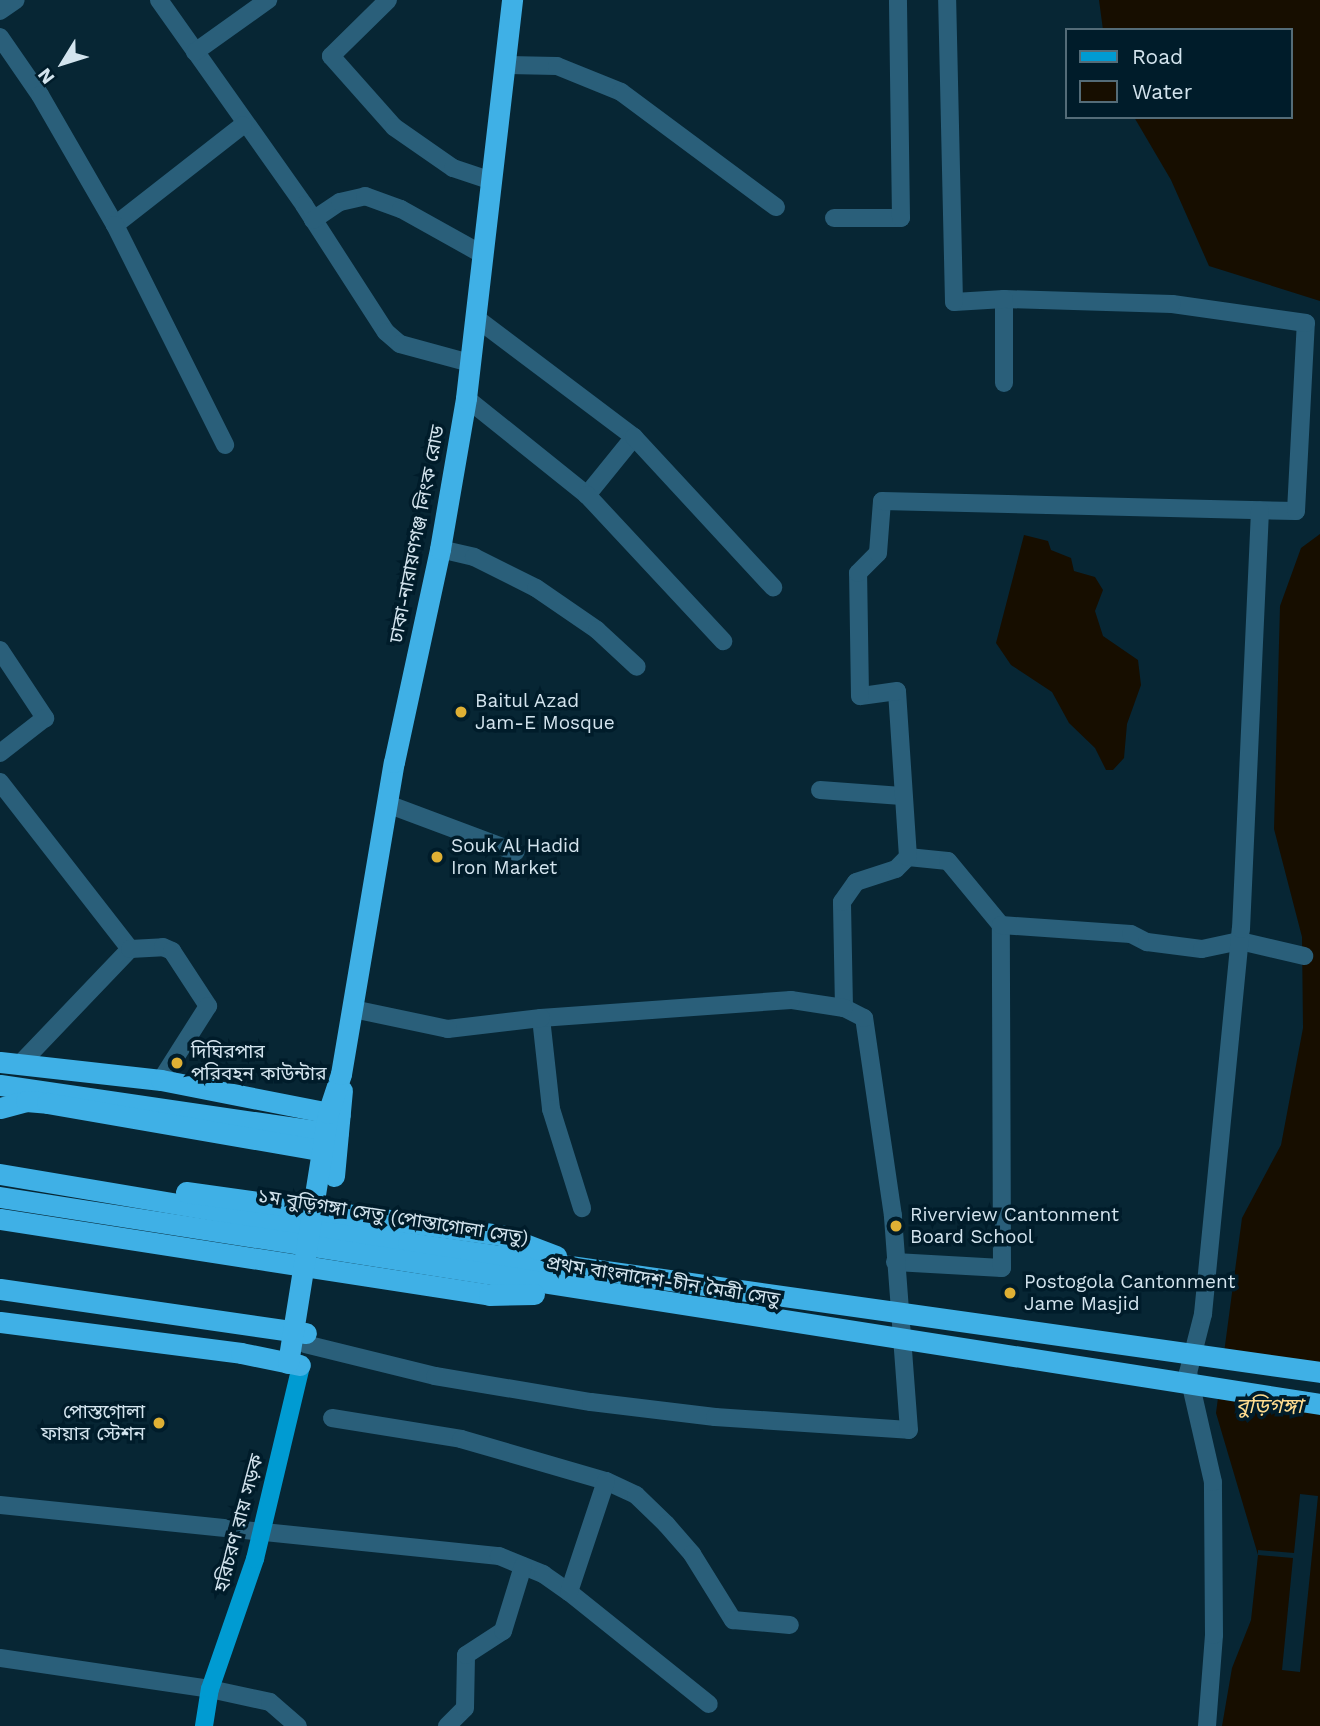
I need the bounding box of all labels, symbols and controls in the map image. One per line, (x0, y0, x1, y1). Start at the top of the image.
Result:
north arrow (28, 28, 98, 98)
legend (1064, 28, 1292, 119)
text: Road (1132, 44, 1183, 69)
text: N (33, 64, 59, 89)
text: Water (1132, 79, 1192, 104)
street label: ঢাকা-নারায়ণগঞ্জ লিংক রোড (385, 423, 449, 645)
place label: Baitul Azad Jam-E Mosque (475, 690, 615, 734)
marker: Baitul Azad Jam-E Mosque (453, 704, 469, 720)
place label: Souk Al Hadid Iron Market (451, 835, 582, 879)
marker: Souk Al Hadid Iron Market (429, 849, 445, 865)
place label: দিঘিরপার পরিবহন কাউন্টার (191, 1041, 326, 1085)
marker: দিঘিরপার পরিবহন কাউন্টার (169, 1055, 185, 1071)
street label: ১ম বুড়িগঙ্গা সেতু (পোস্তাগোলা সেতু) (256, 1184, 530, 1250)
place label: Riverview Cantonment Board School (910, 1204, 1119, 1248)
marker: Riverview Cantonment Board School (888, 1218, 904, 1234)
street label: প্রথম বাংলাদেশ-চীন মৈত্রী সেতু (544, 1251, 782, 1311)
place label: Postogola Cantonment Jame Masjid (1024, 1271, 1236, 1315)
marker: Postogola Cantonment Jame Masjid (1002, 1285, 1018, 1301)
water label: বুড়িগঙ্গা (1236, 1393, 1302, 1419)
place label: পোস্তগোলা ফায়ার স্টেশন (41, 1401, 145, 1445)
marker: পোস্তগোলা ফায়ার স্টেশন (151, 1415, 167, 1431)
street label: হরিচরণ রায় সড়ক (210, 1452, 268, 1594)

